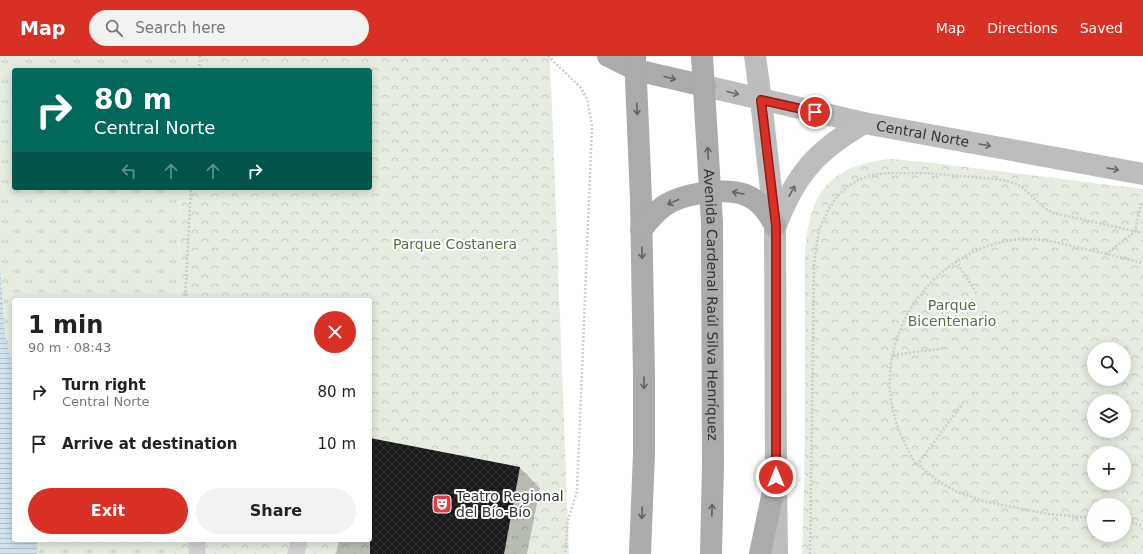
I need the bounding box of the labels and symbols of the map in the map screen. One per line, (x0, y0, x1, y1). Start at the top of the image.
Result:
one-way arrow (663, 75, 676, 83)
one-way arrow (726, 90, 739, 98)
pin (798, 95, 832, 129)
one-way arrow (634, 102, 641, 115)
street label: Central Norte (875, 117, 971, 150)
one-way arrow (978, 141, 991, 149)
one-way arrow (705, 147, 712, 160)
one-way arrow (1106, 165, 1119, 173)
street label: Avenida Cardenal Raúl Silva Henríquez (701, 168, 721, 441)
one-way arrow (788, 185, 796, 197)
one-way arrow (731, 188, 744, 196)
one-way arrow (667, 199, 679, 206)
park label: Parque Costanera (393, 236, 517, 252)
one-way arrow (638, 246, 646, 259)
park label: Parque Bicentenario (908, 297, 996, 329)
one-way arrow (640, 376, 648, 389)
position arrow (755, 456, 797, 498)
place label: Teatro Regional del Bío-Bío (455, 488, 564, 520)
theatre icon: Teatro Regional del Bío-Bío (431, 493, 453, 515)
one-way arrow (709, 504, 716, 517)
one-way arrow (638, 506, 646, 519)

